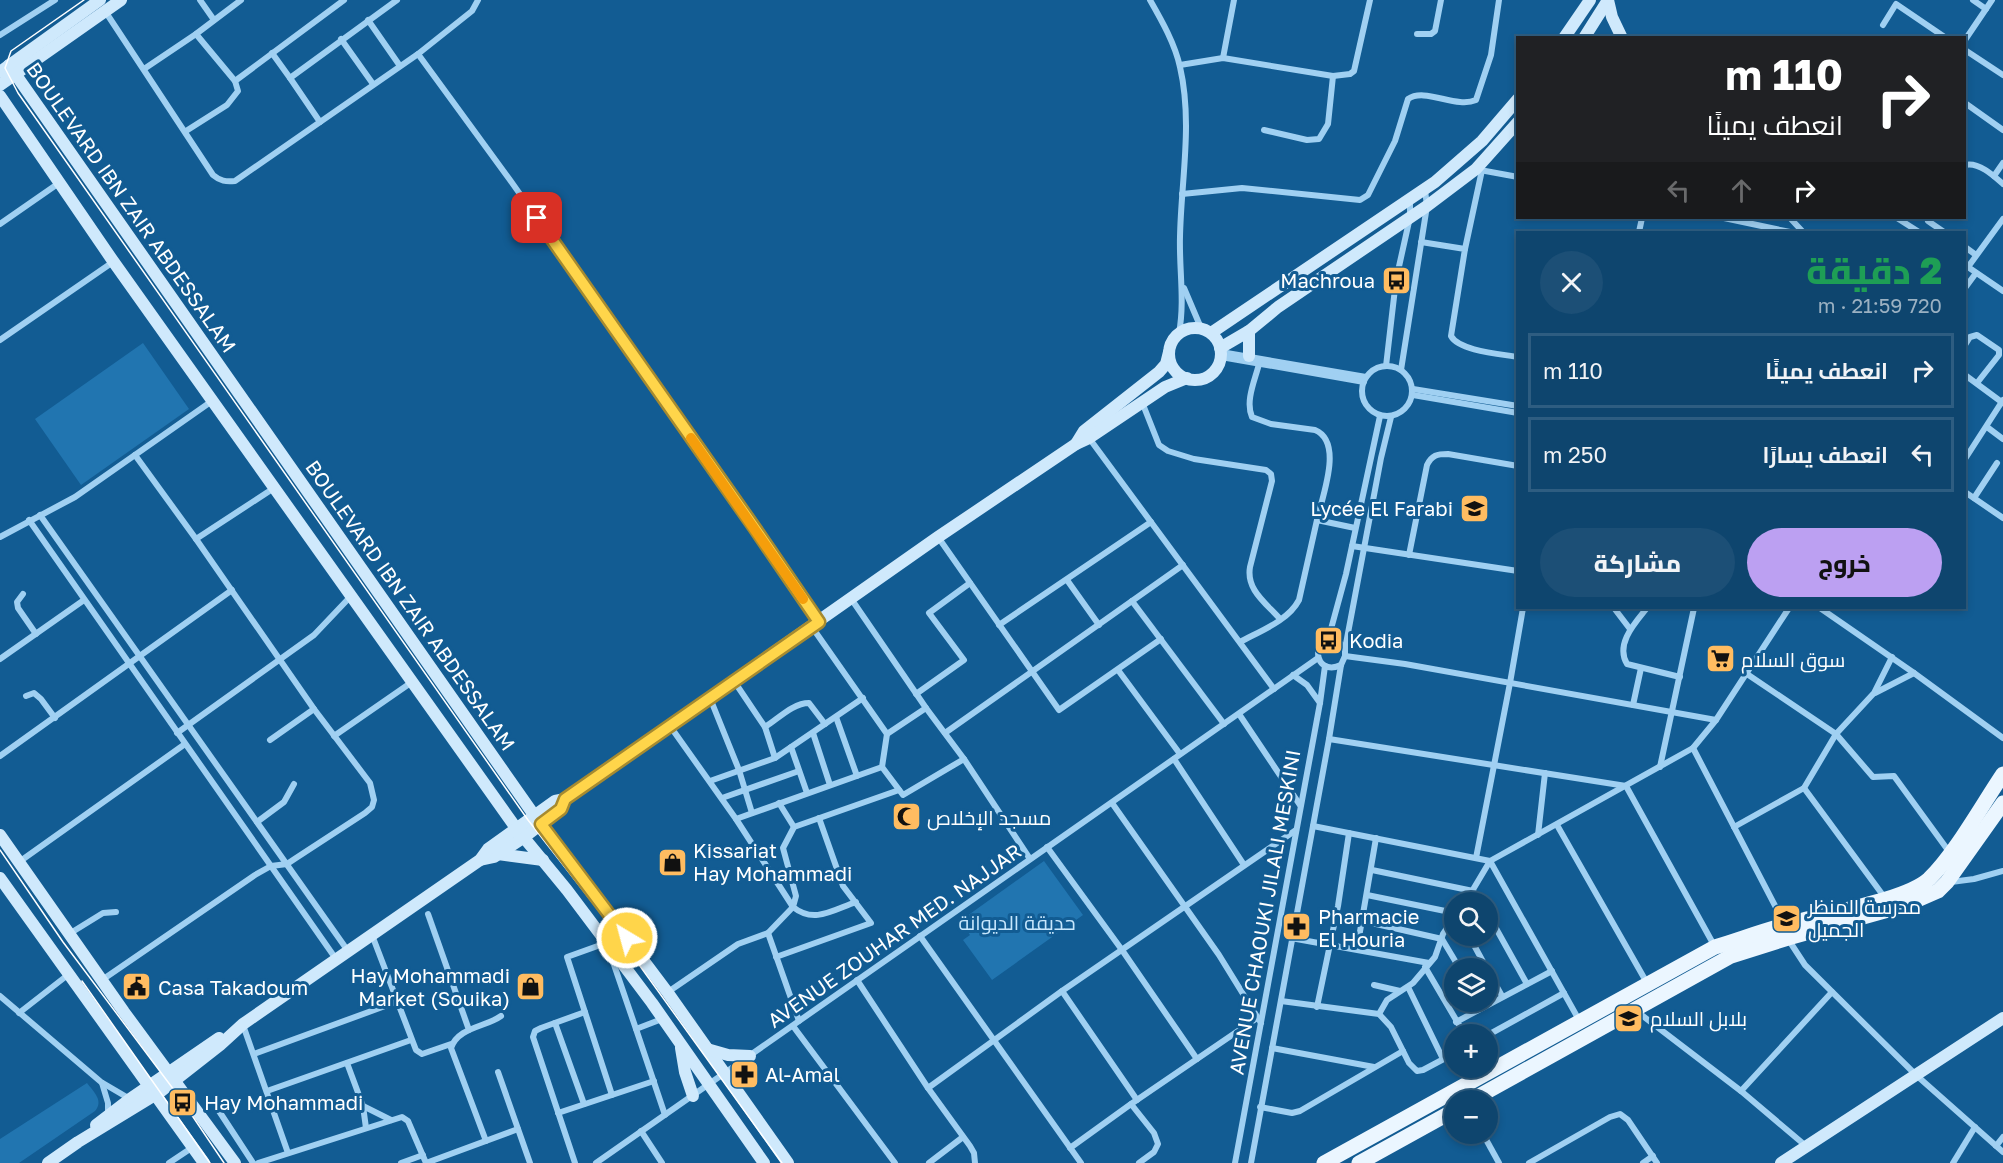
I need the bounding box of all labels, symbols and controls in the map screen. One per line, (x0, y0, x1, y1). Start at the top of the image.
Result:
text: 110 m (1725, 49, 1843, 99)
street label: BOULEVARD IBN ZAIR ABDESSALAM (22, 57, 242, 357)
icon: right (1864, 60, 1942, 138)
text: انعطف يمينًا (1707, 109, 1843, 141)
icon: left (1662, 174, 1695, 207)
icon: ahead (1725, 174, 1758, 207)
icon: right (1788, 174, 1821, 207)
pin (511, 192, 562, 243)
icon: arrive (520, 201, 553, 234)
text: 2 دقيقة (1806, 249, 1942, 292)
button: close (1540, 251, 1603, 314)
bus stop icon: Machroua (1380, 264, 1412, 296)
place label: Machroua (1280, 268, 1375, 292)
text: 720 m · 21:59 (1818, 293, 1942, 317)
icon: right (1906, 354, 1939, 387)
text: 110 m (1543, 357, 1603, 384)
text: انعطف يمينًا (1765, 357, 1888, 384)
icon: left (1906, 438, 1939, 471)
text: 250 m (1543, 441, 1607, 468)
text: انعطف يسارًا (1763, 441, 1888, 468)
street label: BOULEVARD IBN ZAIR ABDESSALAM (301, 455, 521, 755)
school or university icon: Lycée El Farabi (1458, 492, 1490, 524)
place label: Lycée El Farabi (1310, 496, 1453, 520)
button: مشاركة (1540, 528, 1735, 597)
button: خروج (1747, 528, 1942, 597)
bus stop icon: Kodia (1312, 624, 1344, 656)
place label: Kodia (1349, 628, 1403, 652)
supermarket icon: سوق السلام (1704, 643, 1736, 675)
place label: سوق السلام (1741, 647, 1845, 674)
street label: AVENUE CHAOUKI JILALI MESKINI (1224, 748, 1304, 1076)
mosque icon: مسجد الإخلاص (890, 801, 922, 833)
place label: مسجد الإخلاص (927, 805, 1051, 831)
place label: Kissariat Hay Mohammadi (693, 838, 852, 885)
street label: AVENUE ZOUHAR MED. NAJJAR (763, 838, 1025, 1032)
shop icon: Kissariat Hay Mohammadi (656, 846, 688, 878)
map controls (1444, 892, 1498, 1144)
button: search (1444, 892, 1498, 946)
place label: مدرسة المنظر الجميل (1807, 894, 1921, 943)
school or university icon: مدرسة المنظر الجميل (1771, 902, 1803, 934)
place label: Pharmacie El Houria (1318, 904, 1419, 951)
position arrow (595, 906, 659, 970)
park label: حديقة الديوانة (958, 910, 1076, 935)
pharmacy icon: Pharmacie El Houria (1281, 911, 1313, 943)
button: layers (1444, 958, 1498, 1012)
place label: Hay Mohammadi Market (Souika) (351, 963, 510, 1010)
shop icon: Hay Mohammadi Market (Souika) (515, 970, 547, 1002)
public building icon: Casa Takadoum (121, 971, 153, 1003)
place label: Casa Takadoum (158, 975, 308, 999)
school or university icon: بلابل السلام (1613, 1002, 1645, 1034)
place label: بلابل السلام (1650, 1006, 1747, 1033)
button: + (1444, 1024, 1498, 1078)
pharmacy icon: Al-Amal (728, 1058, 760, 1090)
place label: Al-Amal (765, 1062, 840, 1086)
bus stop icon: Hay Mohammadi (167, 1086, 199, 1118)
place label: Hay Mohammadi (204, 1090, 363, 1114)
button: − (1444, 1090, 1498, 1144)

